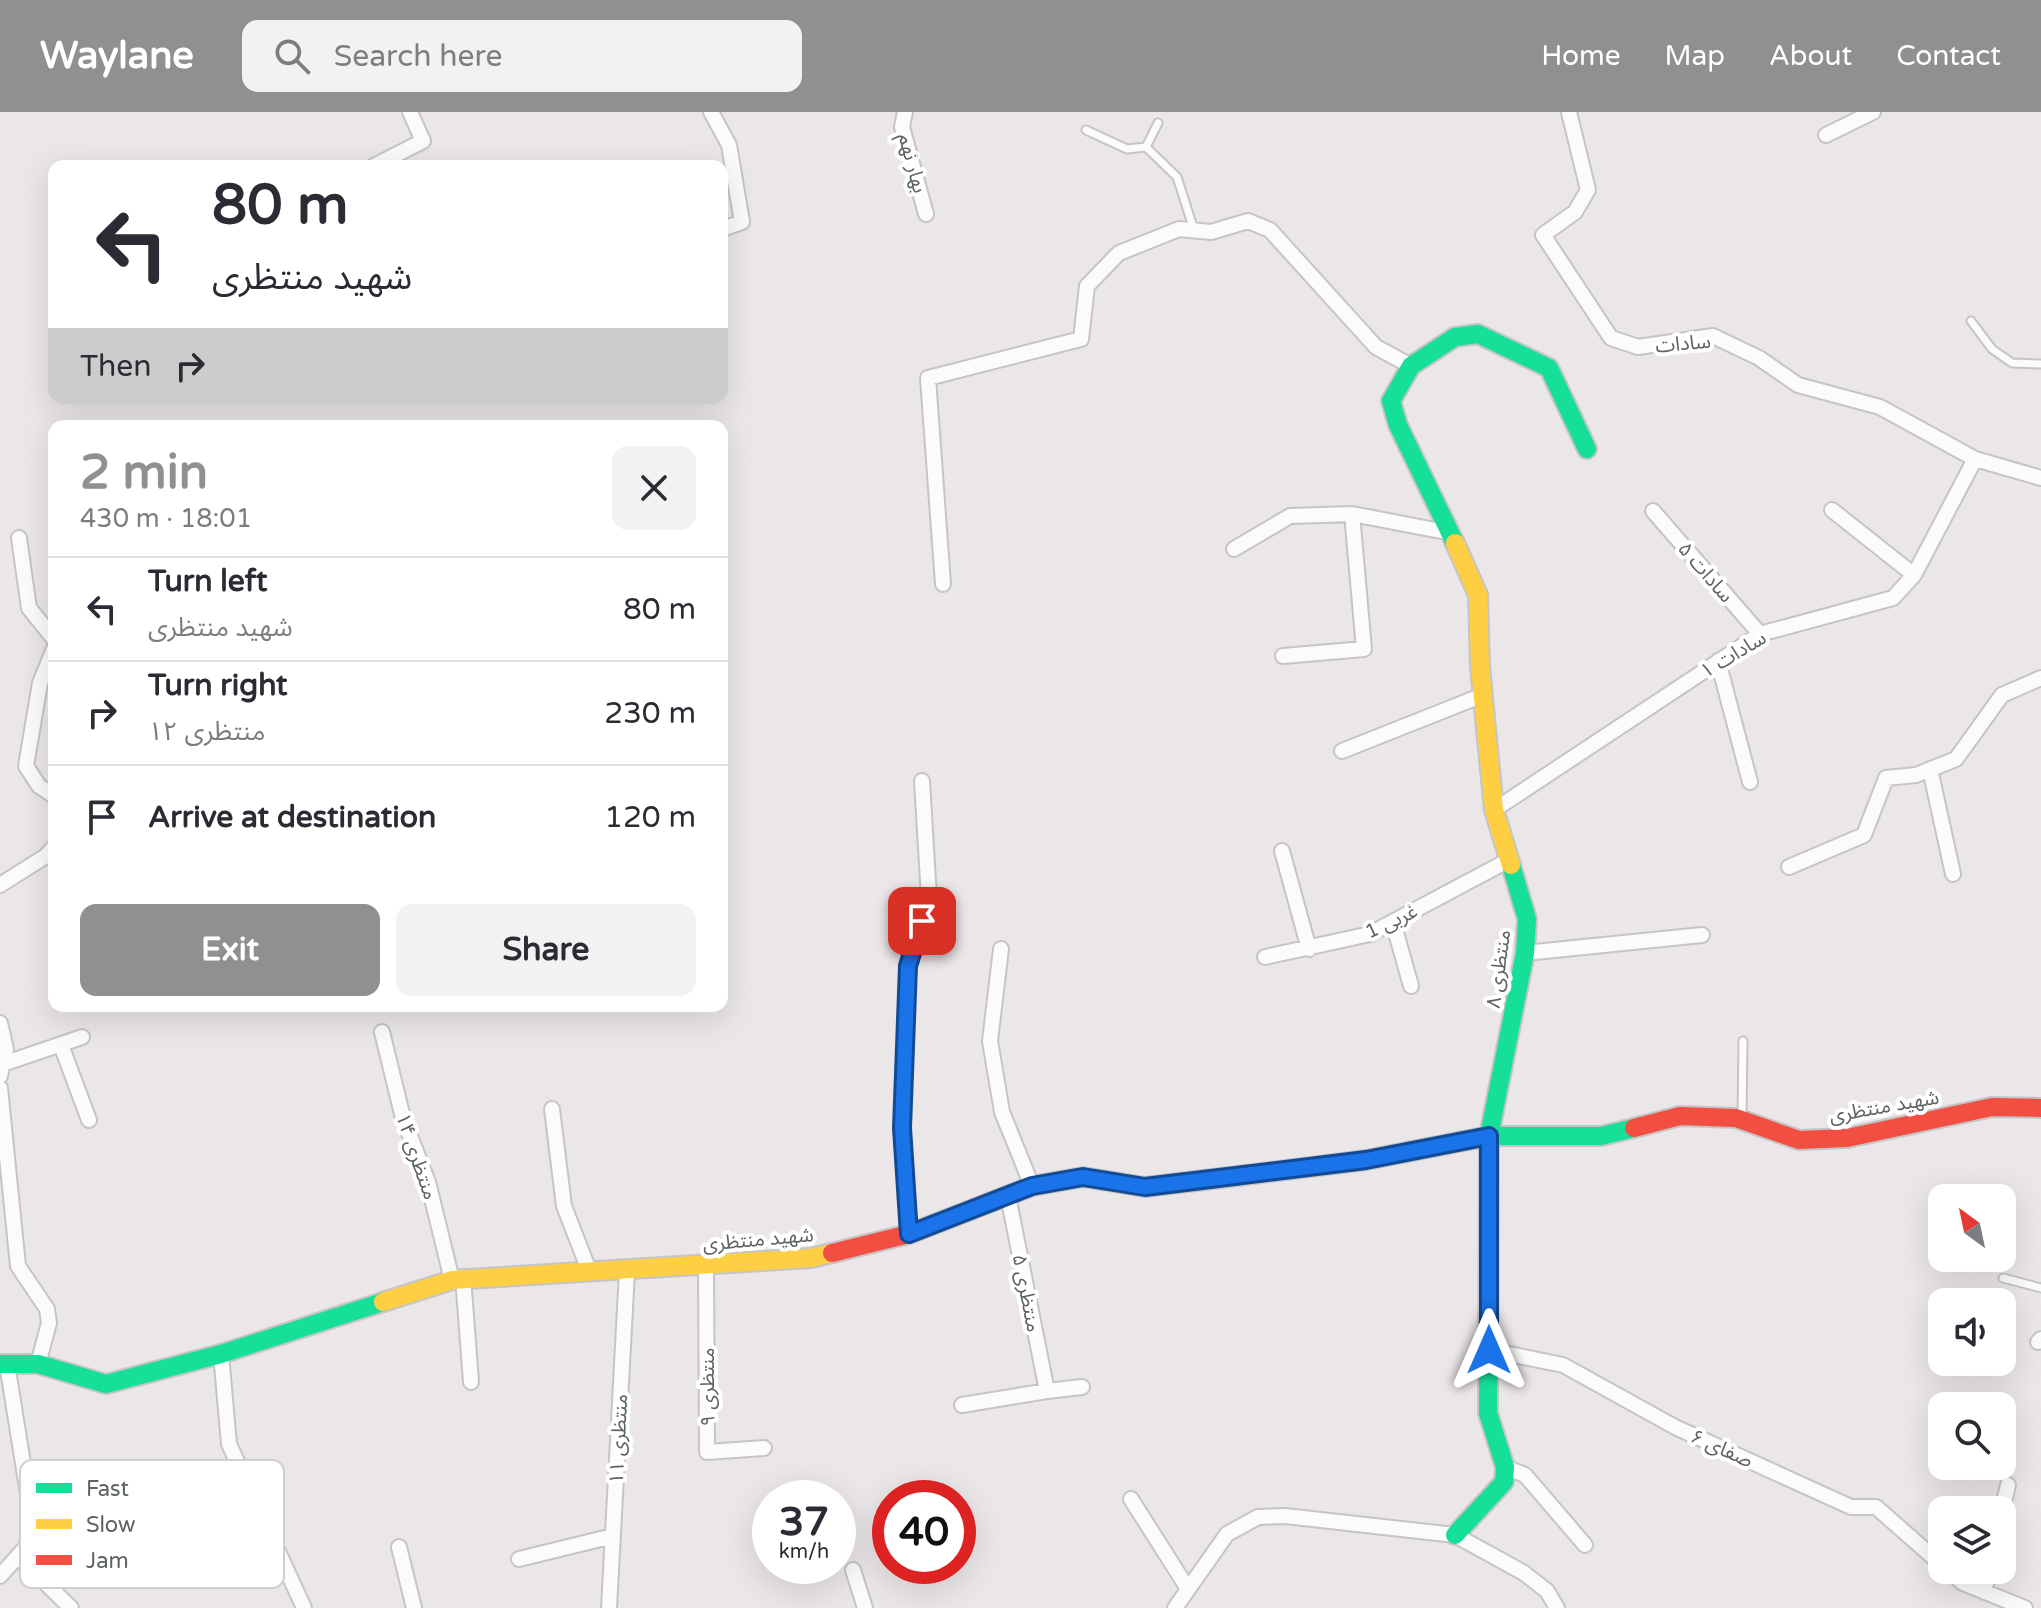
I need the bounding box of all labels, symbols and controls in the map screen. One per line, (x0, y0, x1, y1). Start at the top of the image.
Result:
search box (242, 20, 802, 92)
text: Waylane (40, 33, 194, 79)
icon: search (270, 34, 314, 78)
text: Search here (334, 38, 503, 75)
text: Home (1541, 39, 1621, 73)
text: Map (1665, 39, 1725, 73)
text: About (1769, 39, 1852, 73)
text: Contact (1896, 39, 2001, 73)
street label: بهار نهم (891, 131, 931, 196)
text: 80 m (212, 172, 348, 239)
icon: left (80, 192, 184, 296)
text: شهید منتظری (212, 256, 412, 299)
street label: سادات (1654, 330, 1712, 358)
icon: right (168, 344, 212, 388)
text: Then (80, 348, 152, 385)
text: 2 min (80, 444, 208, 502)
button: close (612, 446, 696, 530)
text: 430 m · 18:01 (80, 503, 252, 534)
street label: سادات ۵ (1672, 537, 1738, 608)
text: Turn left (148, 563, 267, 600)
icon: left (80, 587, 124, 631)
text: 80 m (623, 591, 696, 628)
text: شهید منتظری (148, 612, 293, 643)
street label: سادات ۱ (1696, 626, 1771, 684)
text: Turn right (148, 667, 288, 704)
icon: right (80, 691, 124, 735)
text: 230 m (604, 695, 696, 732)
text: منتظری ۱۲ (148, 716, 265, 747)
icon: arrive (80, 795, 124, 839)
text: Arrive at destination (148, 799, 436, 836)
text: 120 m (604, 799, 696, 836)
pin (888, 887, 956, 955)
icon: arrive (900, 899, 944, 943)
street label: غربی 1 (1361, 899, 1422, 944)
button: Exit (80, 904, 380, 996)
button: Share (396, 904, 696, 996)
street label: منتظری ۸ (1482, 928, 1516, 1010)
street label: شهید منتظری (1827, 1086, 1941, 1128)
street label: منتظری ۱۴ (390, 1110, 442, 1203)
north arrow (1928, 1184, 2016, 1272)
map controls (1928, 1184, 2016, 1584)
street label: شهید منتظری (702, 1223, 815, 1257)
street label: منتظری ۵ (1007, 1252, 1045, 1334)
button: sound (1928, 1288, 2016, 1376)
position arrow (1447, 1308, 1531, 1392)
street label: منتظری ۹ (696, 1348, 720, 1426)
button: search (1928, 1392, 2016, 1480)
street label: منتظری ۱۱ (605, 1393, 633, 1485)
street label: صفای ۶ (1687, 1425, 1756, 1473)
legend (20, 1460, 284, 1588)
text: Fast (86, 1476, 129, 1502)
speed limit sign: 40 (872, 1480, 976, 1584)
button: layers (1928, 1496, 2016, 1584)
text: 37 (779, 1498, 829, 1546)
text: Slow (86, 1512, 136, 1538)
text: km/h (779, 1540, 829, 1564)
text: Jam (86, 1548, 129, 1574)

